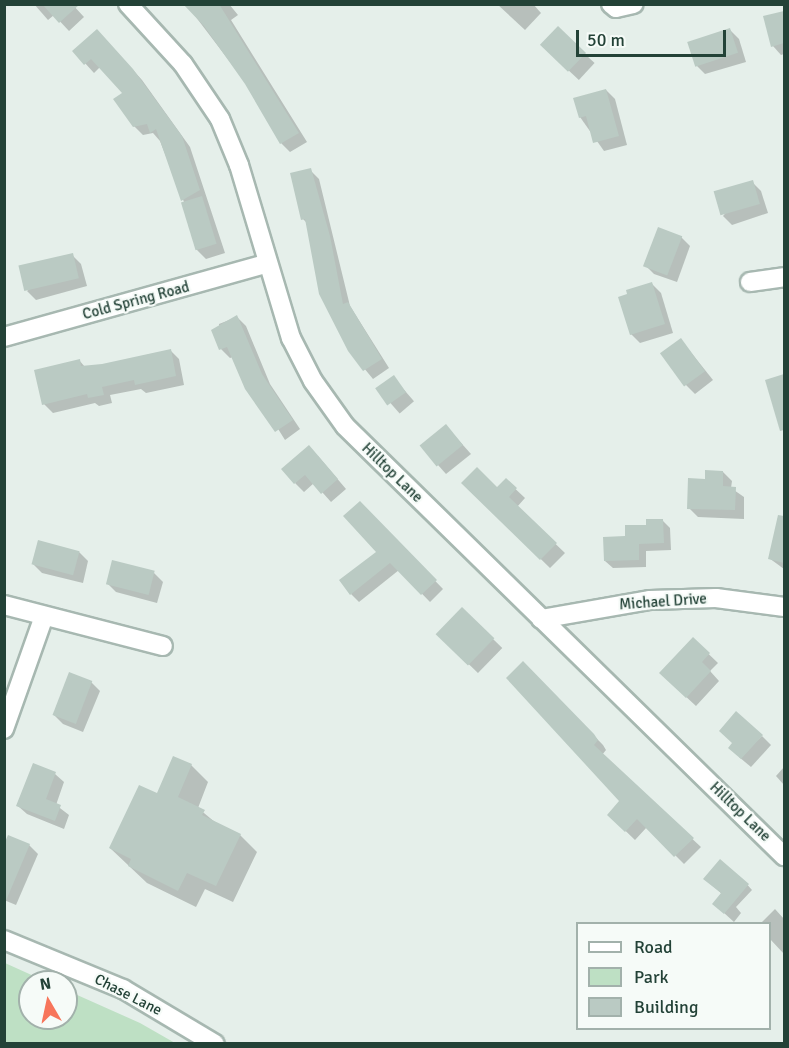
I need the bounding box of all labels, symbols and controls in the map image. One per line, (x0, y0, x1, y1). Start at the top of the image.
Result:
scale bar (579, 18, 729, 56)
text: 50 m (587, 29, 625, 51)
street label: Cold Spring Road (81, 278, 191, 324)
street label: Hilltop Lane (358, 440, 426, 506)
street label: Michael Drive (619, 590, 707, 614)
street label: Hilltop Lane (706, 779, 774, 845)
legend (576, 922, 771, 1030)
text: Road (634, 936, 673, 958)
text: Park (634, 966, 669, 988)
north arrow (18, 970, 78, 1030)
street label: Chase Lane (91, 970, 165, 1020)
text: N (38, 973, 53, 995)
text: Building (634, 996, 698, 1018)

